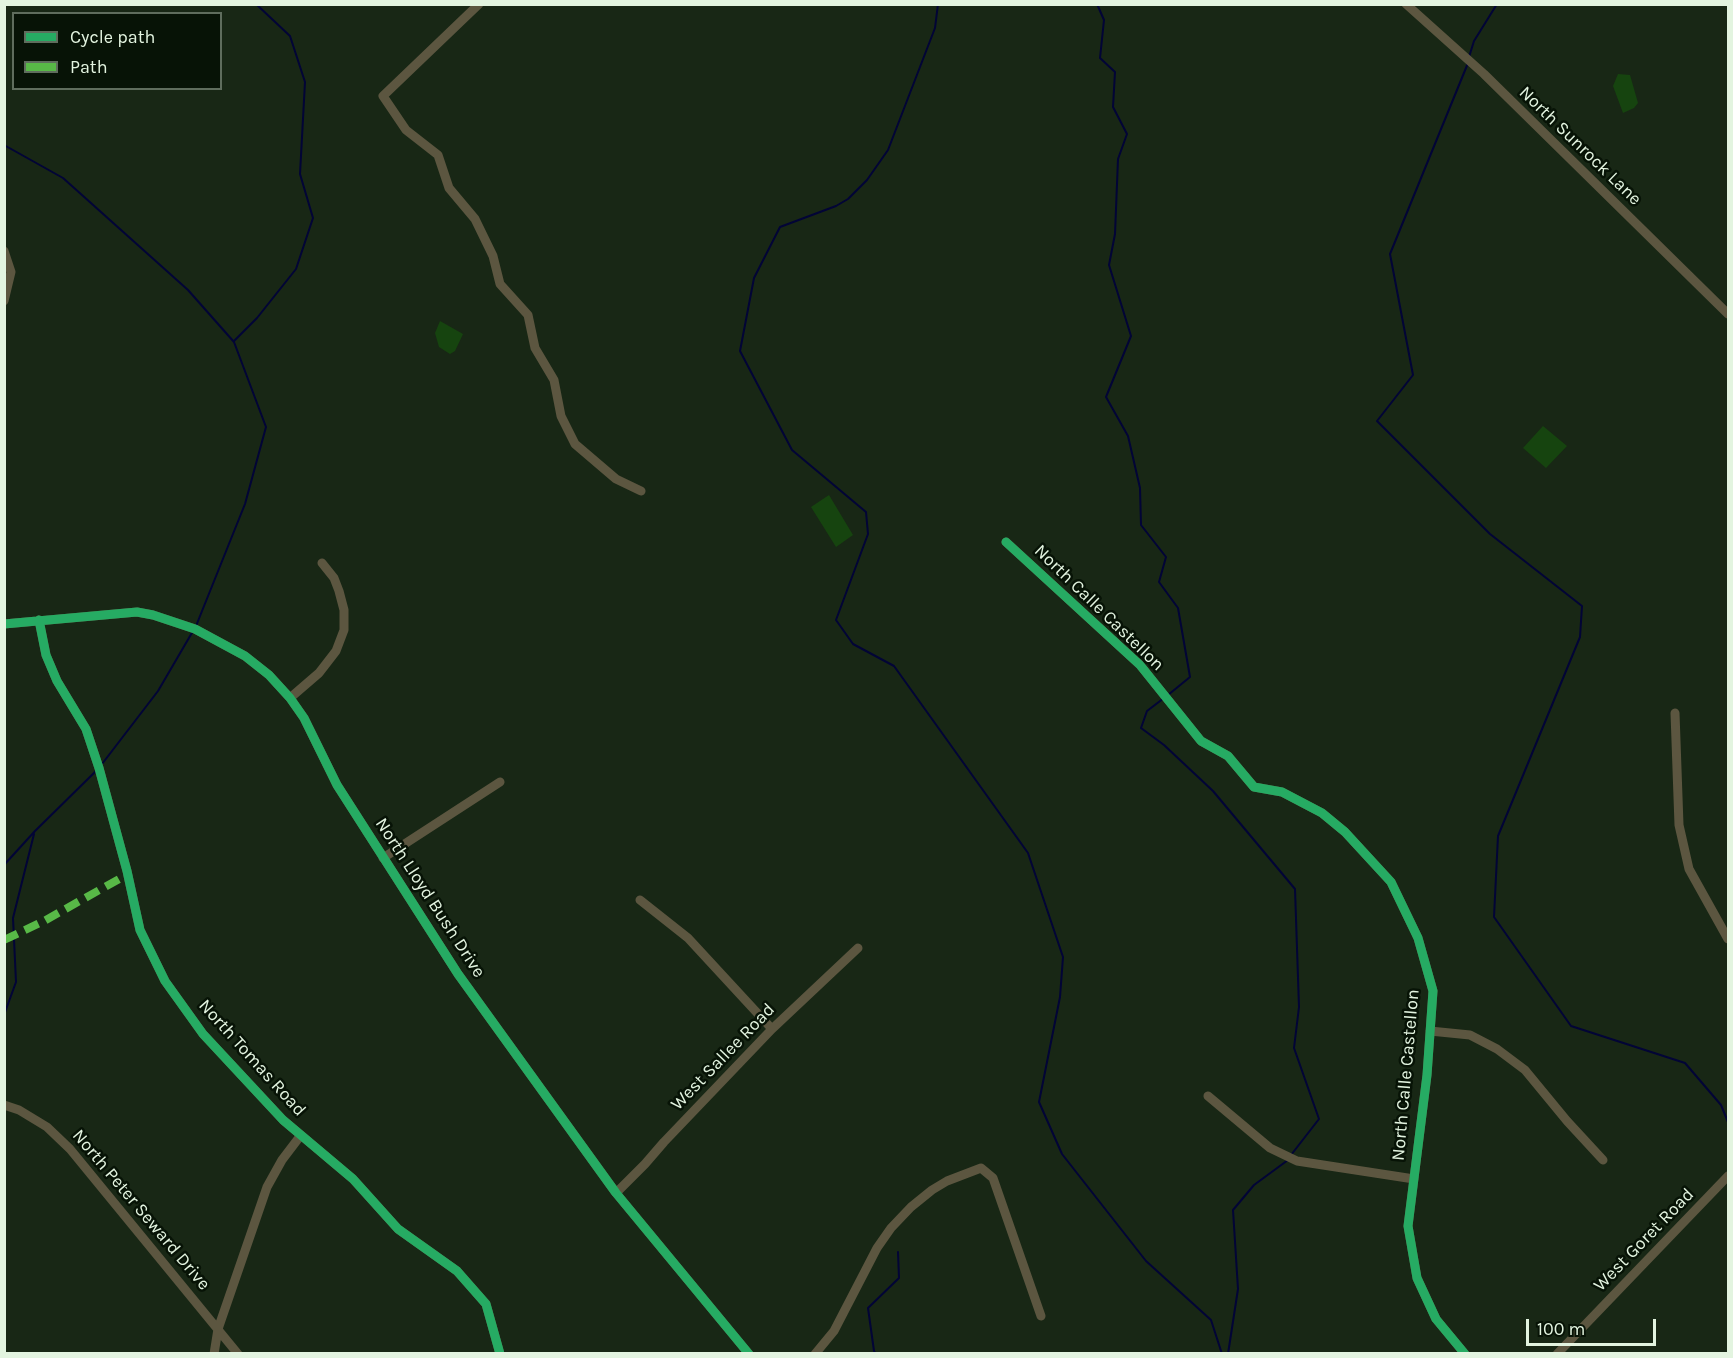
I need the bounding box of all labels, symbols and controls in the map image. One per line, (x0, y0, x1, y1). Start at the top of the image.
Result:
legend (12, 12, 222, 90)
text: Cycle path (70, 26, 155, 48)
text: Path (70, 56, 108, 78)
street label: North Sunrock Lane (1514, 82, 1646, 210)
street label: North Calle Castellon (1030, 540, 1168, 676)
street label: North Lloyd Bush Drive (370, 814, 490, 982)
street label: North Calle Castellon (1388, 988, 1424, 1162)
street label: North Tomas Road (194, 995, 310, 1121)
street label: West Sallee Road (666, 999, 780, 1115)
street label: North Peter Seward Drive (67, 1125, 215, 1295)
street label: West Goret Road (1589, 1184, 1699, 1296)
scale bar (1529, 1307, 1660, 1345)
text: 100 m (1537, 1318, 1585, 1340)

